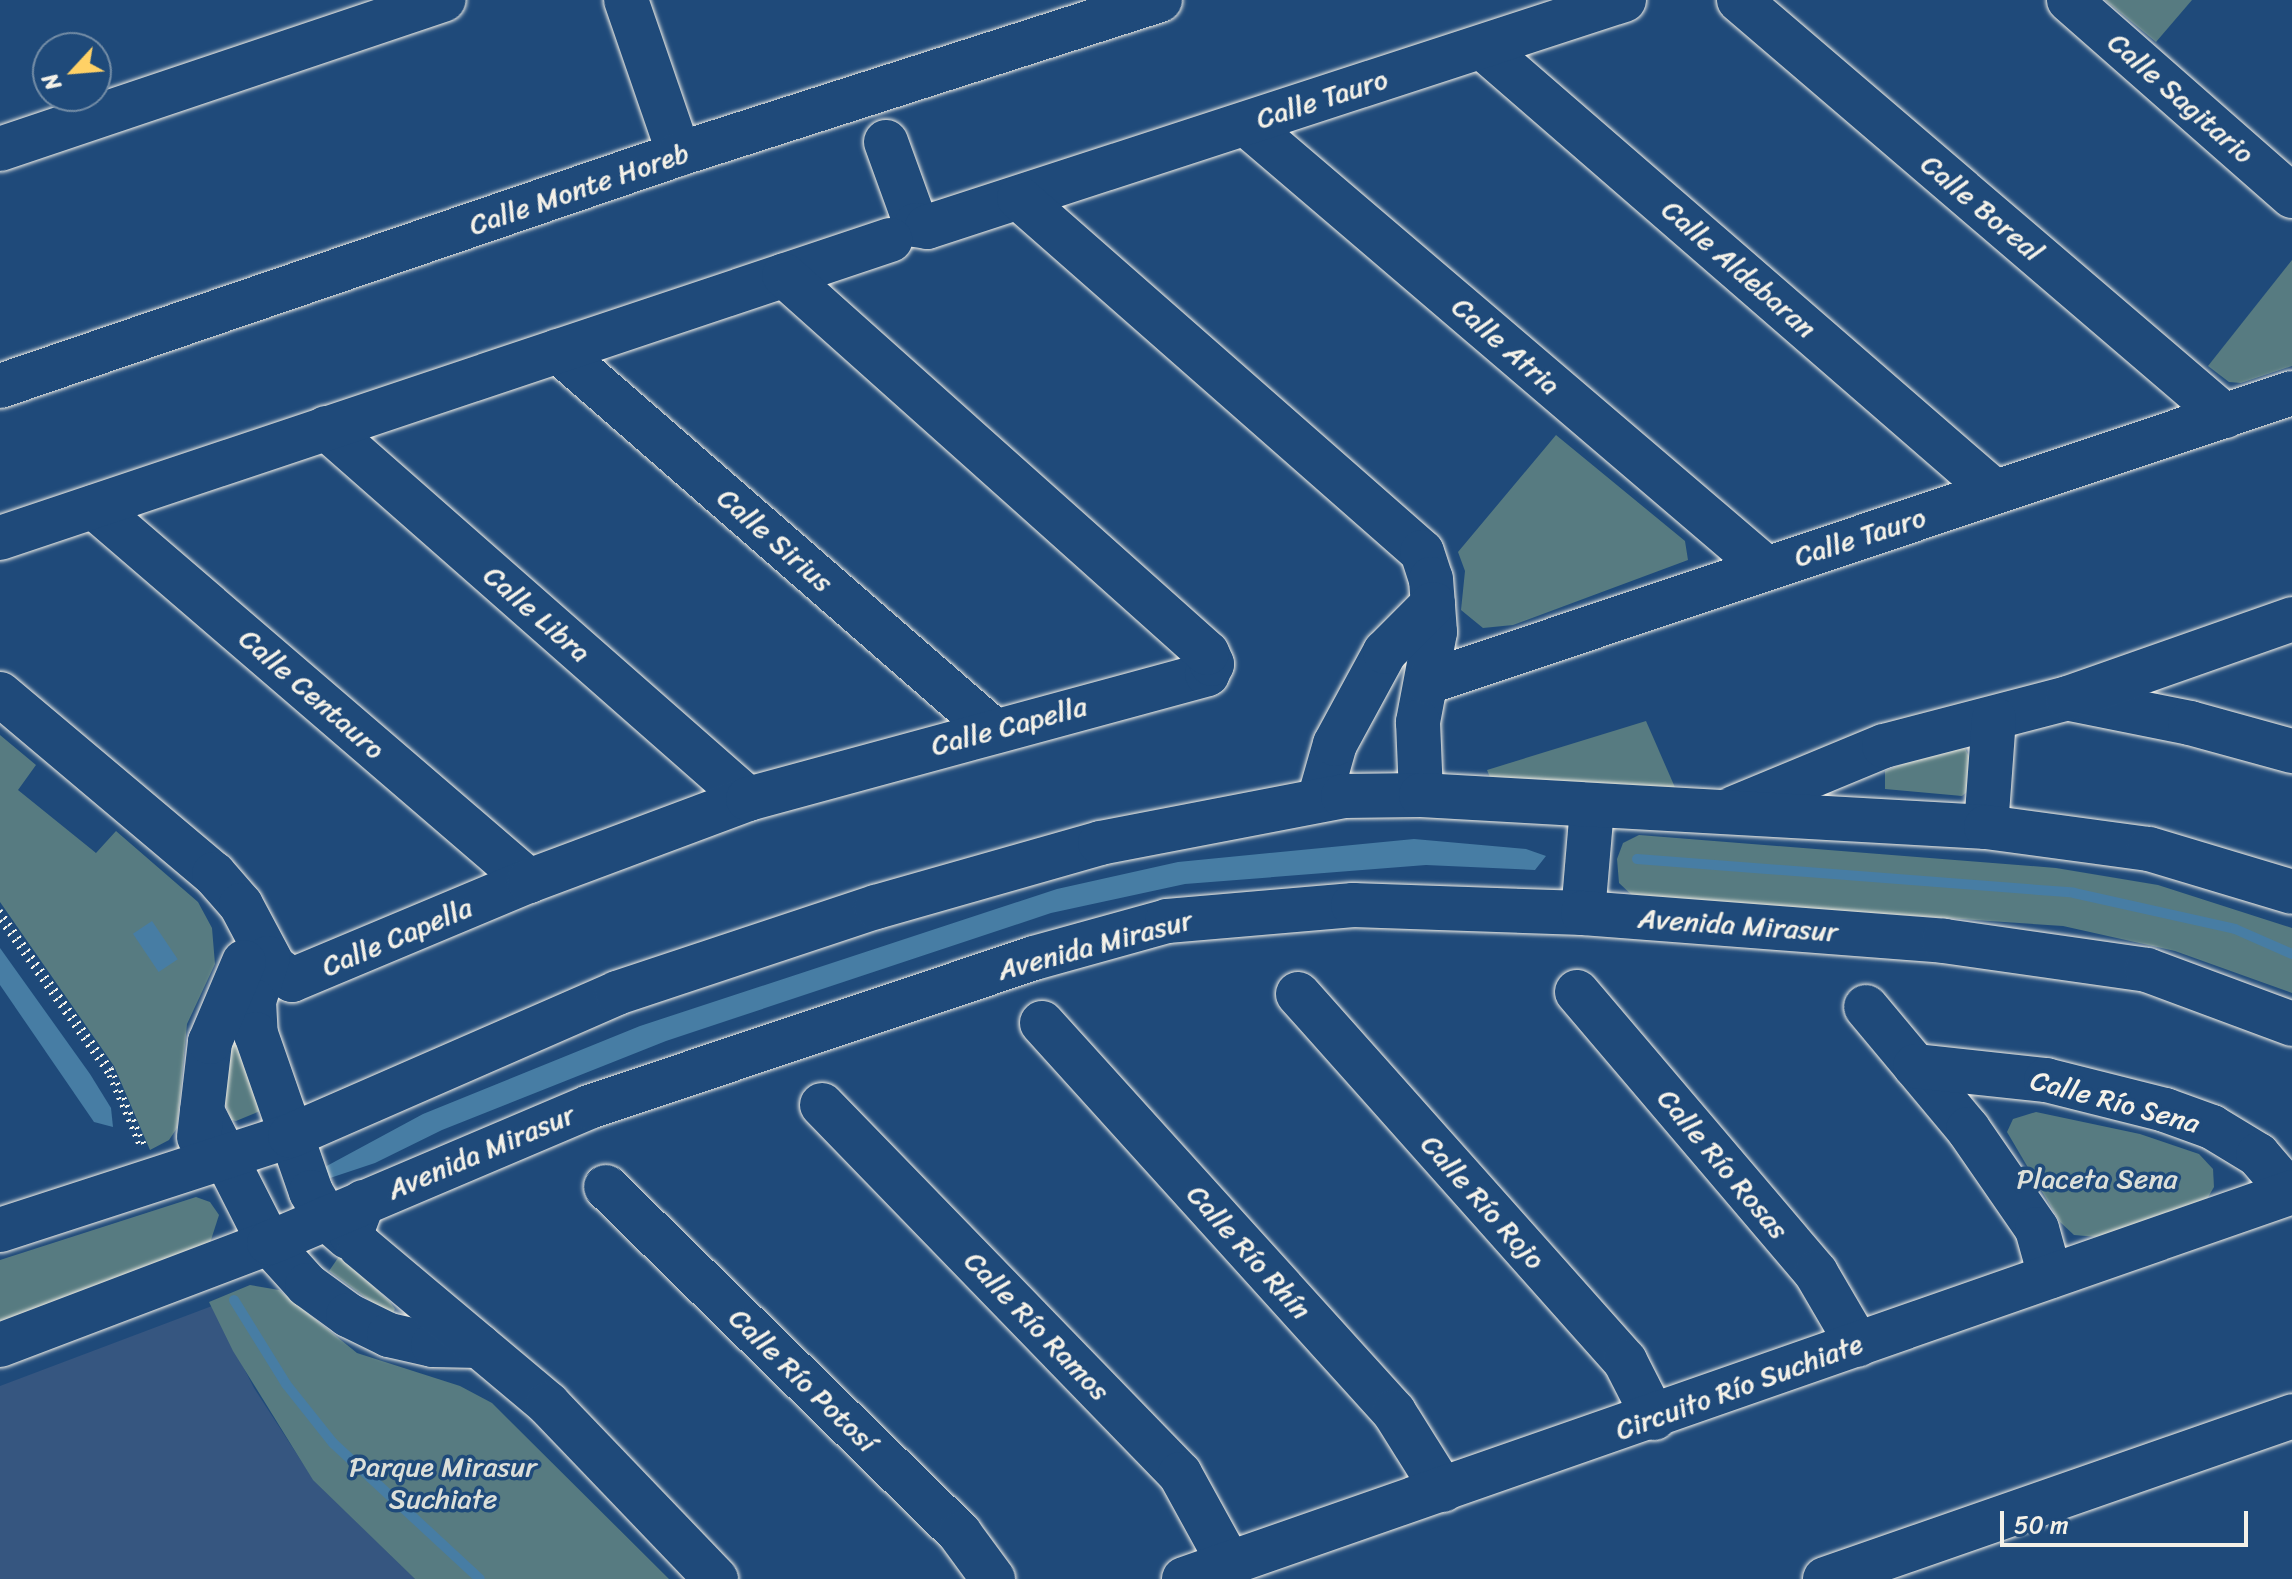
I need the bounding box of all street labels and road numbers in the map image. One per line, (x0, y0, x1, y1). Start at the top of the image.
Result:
street label: Calle Sagitario (2101, 25, 2261, 171)
street label: Calle Tauro (1252, 62, 1392, 136)
street label: Calle Monte Horeb (465, 136, 693, 242)
street label: Calle Boreal (1914, 147, 2050, 269)
street label: Calle Aldebaran (1655, 193, 1823, 345)
street label: Calle Atria (1445, 290, 1567, 402)
street label: Calle Sirius (711, 481, 839, 599)
street label: Calle Tauro (1790, 500, 1930, 574)
street label: Calle Libra (477, 558, 597, 670)
street label: Calle Centauro (232, 621, 392, 767)
street label: Calle Capella (927, 689, 1091, 763)
street label: Calle Capella (317, 890, 477, 984)
street label: Avenida Mirasur (1637, 901, 1839, 949)
street label: Avenida Mirasur (994, 903, 1196, 987)
street label: Calle Río Sena (2025, 1063, 2205, 1141)
street label: Calle Río Rosas (1650, 1082, 1796, 1246)
street label: Avenida Mirasur (382, 1097, 580, 1207)
street label: Calle Río Rojo (1414, 1128, 1552, 1276)
street label: Calle Río Rhín (1180, 1178, 1318, 1326)
street label: Calle Río Ramos (957, 1244, 1117, 1408)
street label: Calle Río Potosí (722, 1301, 884, 1459)
street label: Circuito Río Suchiate (1611, 1327, 1867, 1447)

